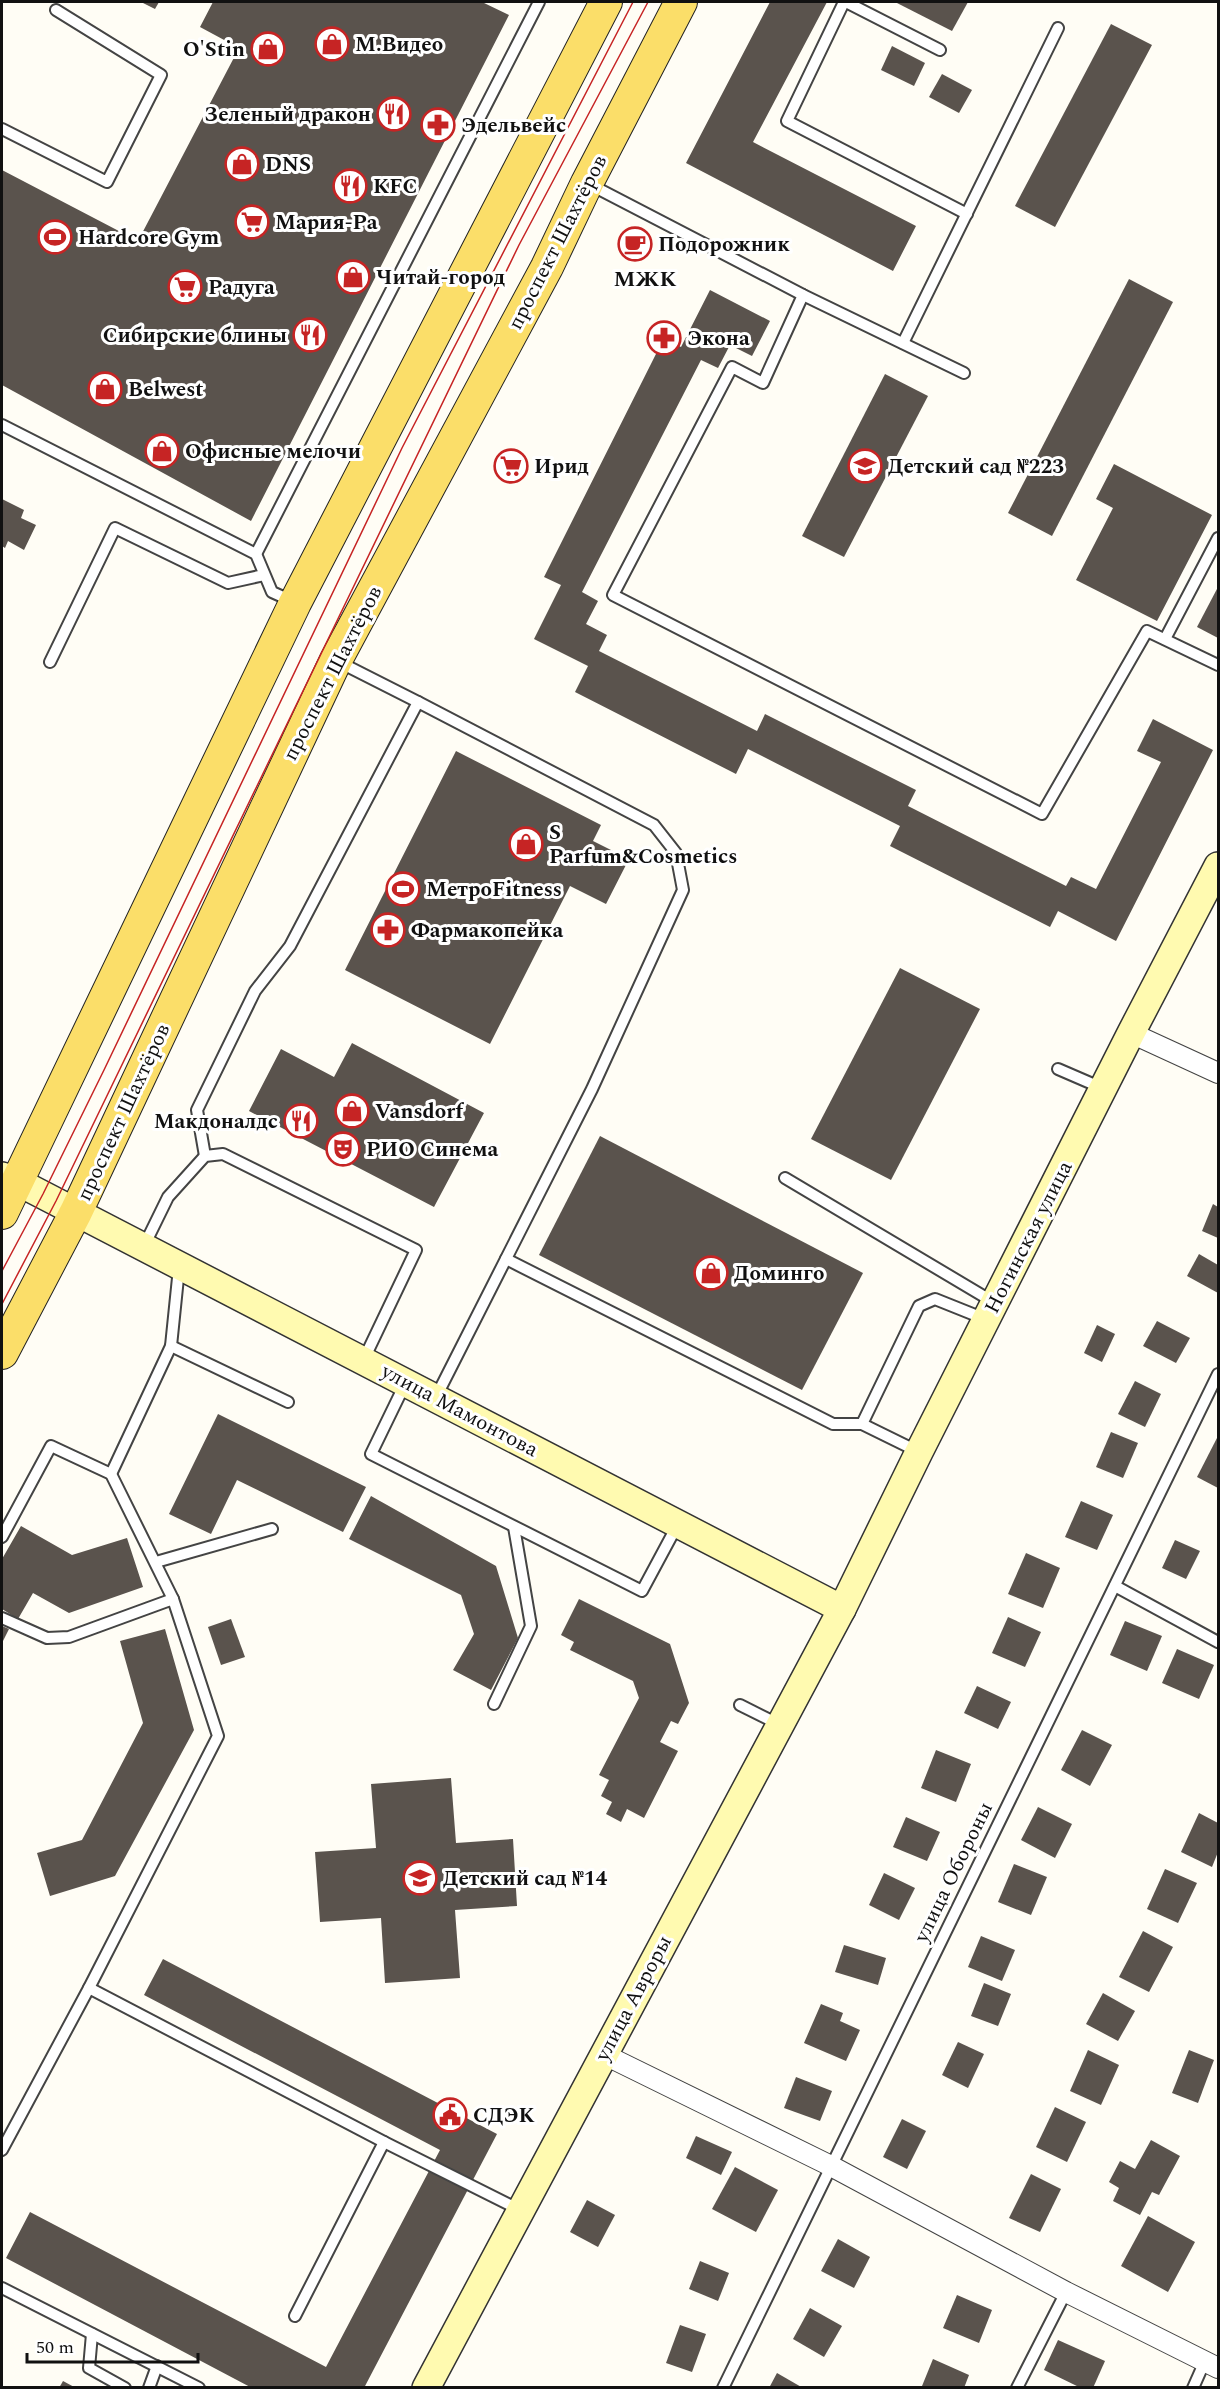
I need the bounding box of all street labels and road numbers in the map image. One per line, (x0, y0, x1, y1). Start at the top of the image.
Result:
street label: проспект Шахтёров (500, 149, 616, 336)
street label: проспект Шахтёров (275, 580, 391, 767)
street label: проспект Шахтёров (69, 1018, 179, 1206)
street label: Ногинская улица (977, 1155, 1082, 1319)
street label: улица Мамонтова (374, 1355, 544, 1466)
street label: улица Обороны (906, 1797, 1002, 1949)
street label: улица Авроры (587, 1930, 681, 2068)

